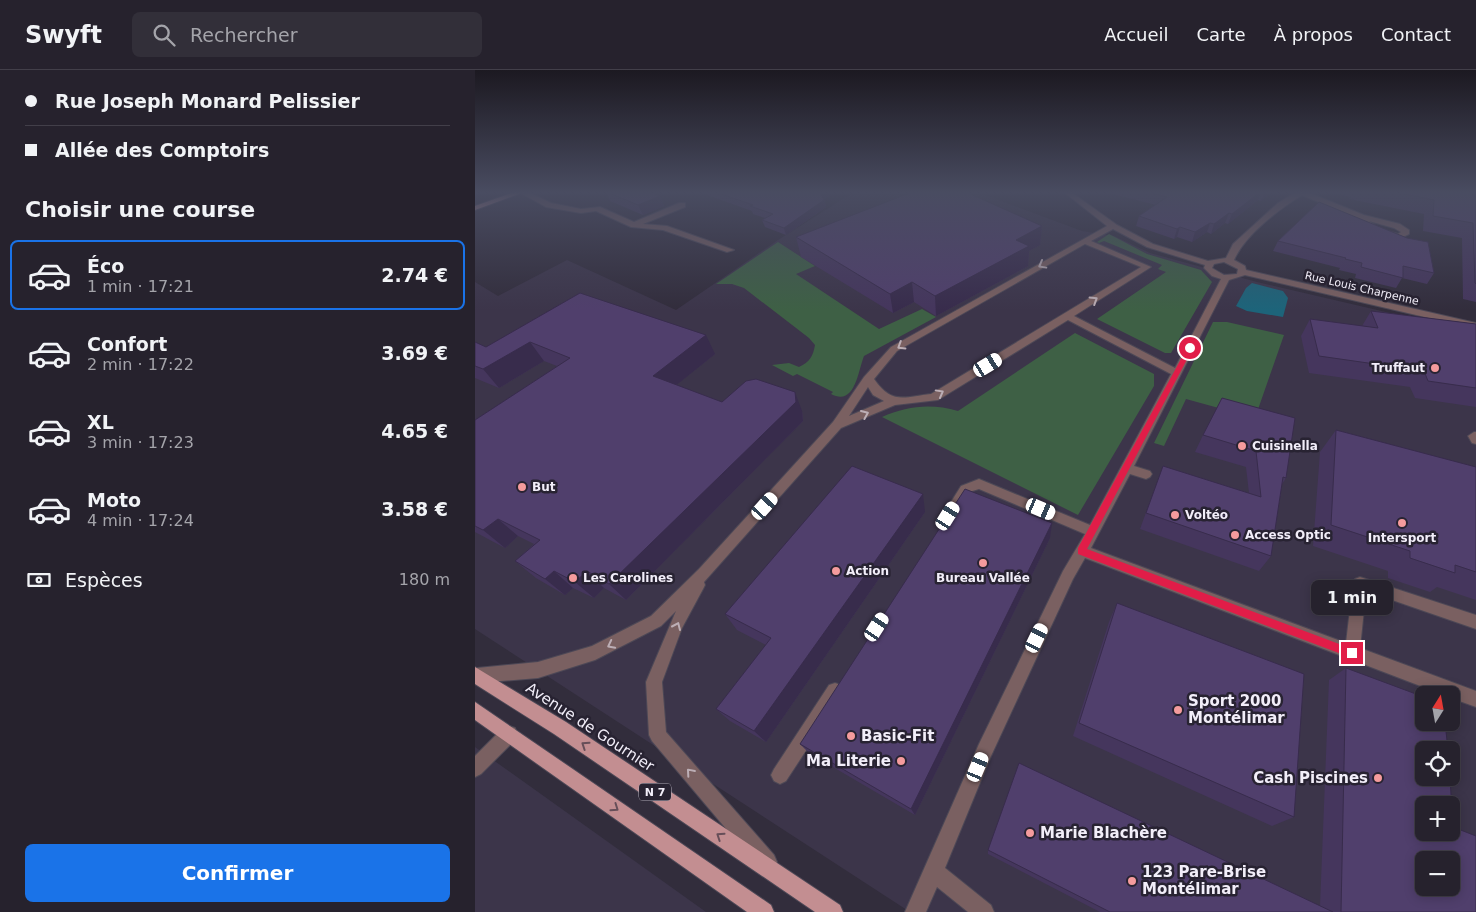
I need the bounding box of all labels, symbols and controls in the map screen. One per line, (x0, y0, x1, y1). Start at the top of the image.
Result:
search box (132, 12, 482, 57)
text: Swyft (25, 21, 102, 49)
icon: search (150, 21, 178, 49)
text: Rechercher (190, 24, 298, 46)
text: Accueil (1104, 24, 1169, 45)
text: Carte (1197, 24, 1246, 45)
text: À propos (1274, 24, 1353, 45)
text: Contact (1381, 24, 1451, 45)
text: Rue Joseph Monard Pelissier (55, 90, 360, 112)
text: Allée des Comptoirs (55, 139, 269, 161)
text: Choisir une course (25, 197, 255, 222)
icon: car (27, 253, 72, 298)
text: Éco (87, 255, 124, 277)
one-way arrow (1038, 259, 1047, 269)
text: 2.74 € (381, 264, 448, 286)
street label: Rue Louis Charpenne (1304, 269, 1420, 308)
text: 1 min · 17:21 (87, 277, 194, 296)
one-way arrow (1088, 296, 1097, 306)
icon: car (27, 331, 72, 376)
text: Confort (87, 333, 167, 355)
route start (1179, 337, 1201, 359)
one-way arrow (897, 339, 906, 349)
text: 3.69 € (381, 342, 448, 364)
car (971, 351, 1004, 379)
text: 2 min · 17:22 (87, 355, 194, 374)
place label: Truffaut (1372, 361, 1425, 375)
marker: Truffaut (1429, 362, 1441, 374)
one-way arrow (935, 390, 944, 400)
icon: car (27, 409, 72, 454)
one-way arrow (860, 409, 869, 420)
text: XL (87, 411, 114, 433)
text: 4.65 € (381, 420, 448, 442)
text: 3 min · 17:23 (87, 433, 194, 452)
place label: Cuisinella (1252, 439, 1318, 453)
marker: Cuisinella (1236, 440, 1248, 452)
place label: But (532, 480, 556, 494)
marker: But (516, 481, 528, 493)
icon: car (27, 487, 72, 532)
text: Moto (87, 489, 141, 511)
car (749, 490, 780, 522)
car (1024, 496, 1057, 522)
text: 3.58 € (381, 498, 448, 520)
car (933, 499, 962, 533)
place label: Voltéo (1185, 508, 1228, 522)
marker: Voltéo (1169, 509, 1181, 521)
text: 4 min · 17:24 (87, 511, 194, 530)
marker: Intersport (1396, 517, 1408, 529)
place label: Access Optic (1245, 528, 1331, 542)
marker: Access Optic (1229, 529, 1241, 541)
place label: Intersport (1368, 531, 1436, 545)
marker: Bureau Vallée (977, 557, 989, 569)
place label: Action (846, 564, 889, 578)
marker: Action (830, 565, 842, 577)
icon: cash (25, 566, 53, 594)
text: Espèces (65, 569, 143, 591)
text: 180 m (399, 570, 450, 589)
place label: Les Carolines (583, 571, 673, 585)
place label: Bureau Vallée (936, 571, 1030, 585)
marker: Les Carolines (567, 572, 579, 584)
callout: 1 min (1311, 580, 1393, 616)
text: 1 min (1327, 588, 1377, 607)
car (862, 610, 891, 644)
car (1023, 621, 1050, 655)
one-way arrow (670, 622, 681, 631)
one-way arrow (607, 638, 616, 648)
route end (1341, 642, 1363, 664)
street label: Avenue de Gournier (522, 679, 658, 776)
north arrow (1415, 686, 1460, 731)
map controls (1415, 686, 1460, 896)
place label: Sport 2000 Montélimar (1188, 692, 1285, 727)
marker: Sport 2000 Montélimar (1172, 704, 1184, 716)
place label: Basic-Fit (861, 727, 934, 745)
marker: Basic-Fit (845, 730, 857, 742)
button: locate (1415, 741, 1460, 786)
one-way arrow (582, 742, 591, 751)
car (965, 750, 990, 784)
place label: Ma Literie (806, 752, 891, 770)
marker: Ma Literie (895, 755, 907, 767)
one-way arrow (687, 769, 696, 778)
place label: Cash Piscines (1253, 769, 1368, 787)
marker: Cash Piscines (1372, 772, 1384, 784)
road number: N 7 (639, 784, 671, 800)
button: + (1415, 796, 1460, 841)
one-way arrow (610, 802, 619, 811)
place label: Marie Blachère (1040, 824, 1167, 842)
marker: Marie Blachère (1024, 827, 1036, 839)
one-way arrow (716, 833, 726, 842)
button: Confirmer (25, 844, 450, 902)
button: − (1415, 851, 1460, 896)
place label: 123 Pare-Brise Montélimar (1142, 863, 1266, 898)
marker: 123 Pare-Brise Montélimar (1126, 875, 1138, 887)

